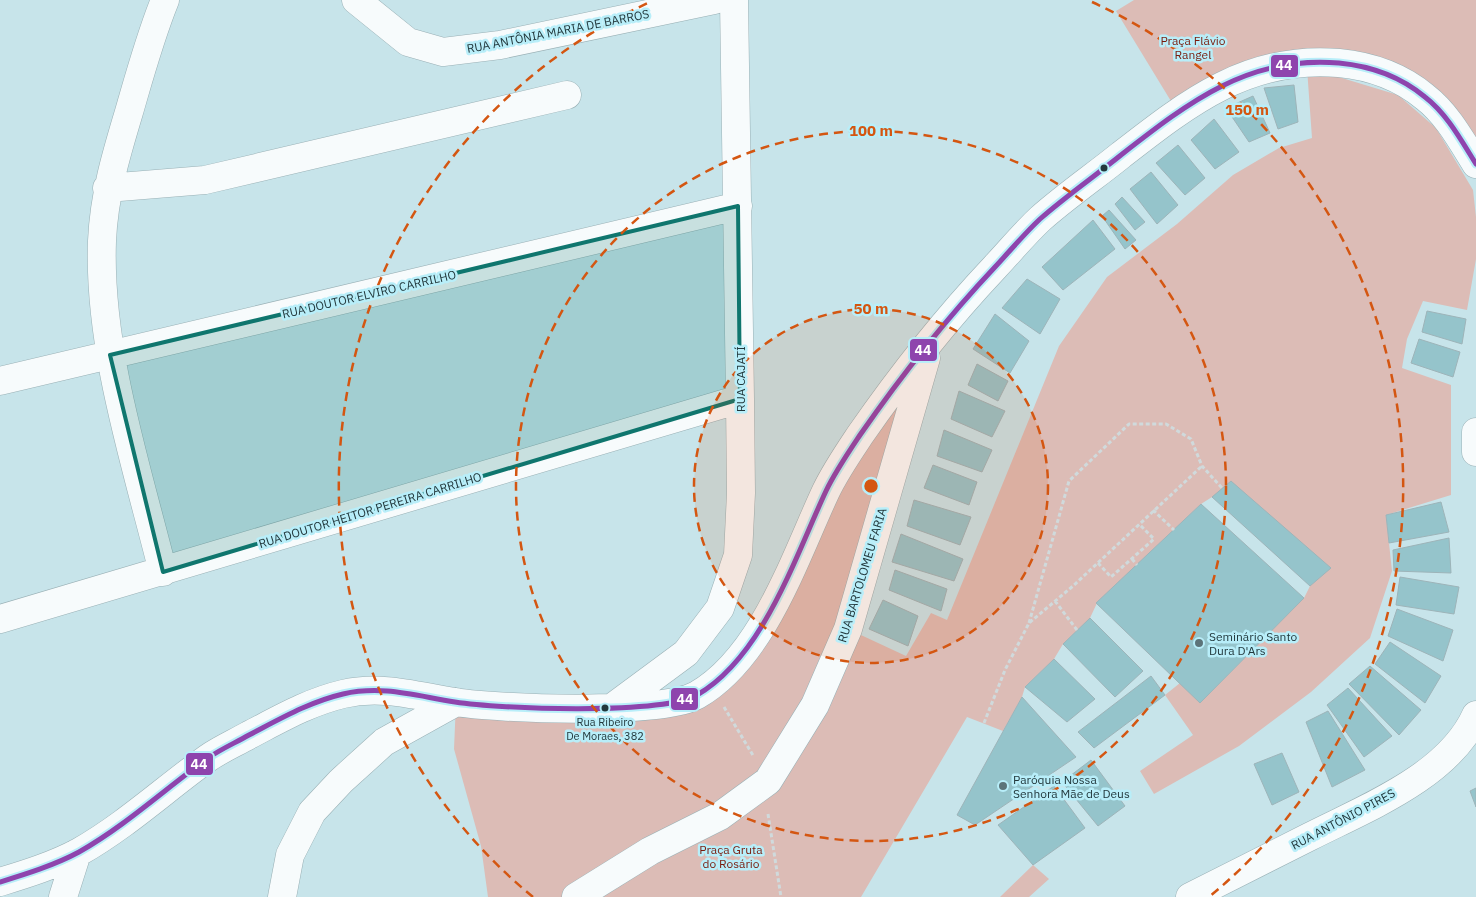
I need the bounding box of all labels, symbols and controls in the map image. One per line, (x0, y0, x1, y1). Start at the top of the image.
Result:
street label: RUA ANTÔNIA MARIA DE BARROS (465, 6, 651, 56)
park label: Praça Flávio Rangel (1160, 33, 1226, 62)
line badge: 44 (1270, 54, 1299, 78)
text: 44 (1276, 56, 1292, 74)
text: 150 m (1225, 100, 1269, 119)
text: 100 m (849, 121, 893, 140)
unlabelled marker (1099, 163, 1109, 173)
street label: RUA DOUTOR ELVIRO CARRILHO (281, 267, 457, 321)
text: 50 m (854, 299, 888, 318)
line badge: 44 (909, 338, 938, 362)
text: 44 (915, 341, 931, 359)
street label: RUA CAJATÍ (733, 346, 748, 412)
street label: RUA DOUTOR HEITOR PEREIRA CARRILHO (257, 469, 483, 551)
centre of rings (862, 477, 880, 495)
street label: RUA BARTOLOMEU FARIA (834, 506, 890, 644)
place label: Seminário Santo Dura D'Ars (1209, 629, 1298, 658)
marker: Seminário Santo Dura D'Ars (1193, 637, 1205, 649)
line badge: 44 (670, 687, 699, 711)
text: 44 (677, 690, 693, 708)
marker: Rua Ribeiro De Moraes, 382 (600, 703, 610, 713)
place label: Rua Ribeiro De Moraes, 382 (566, 715, 644, 743)
line badge: 44 (185, 752, 214, 776)
text: 44 (191, 755, 207, 773)
place label: Paróquia Nossa Senhora Mãe de Deus (1013, 772, 1130, 801)
marker: Paróquia Nossa Senhora Mãe de Deus (997, 780, 1009, 792)
street label: RUA ANTÔNIO PIRES (1288, 785, 1398, 853)
park label: Praça Gruta do Rosário (699, 842, 763, 871)

